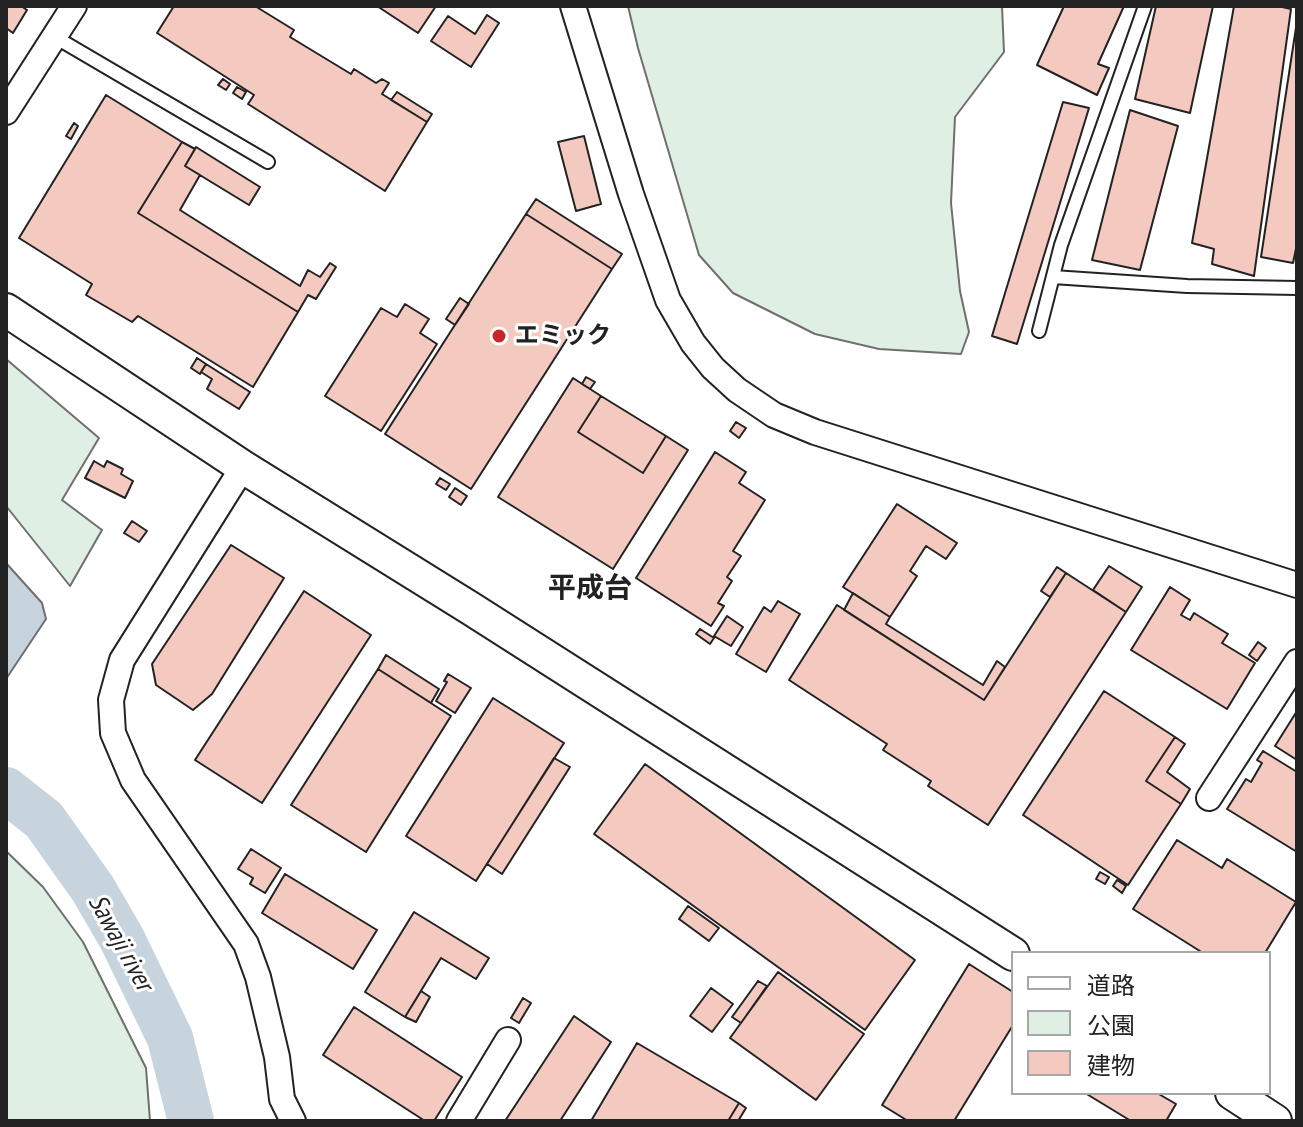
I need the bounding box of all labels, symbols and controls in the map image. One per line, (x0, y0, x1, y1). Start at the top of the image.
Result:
place label: エミック (515, 322, 611, 350)
marker: エミック (490, 327, 508, 345)
district label: 平成台 (548, 572, 632, 606)
water label: Sawaji river (81, 890, 159, 996)
legend (1011, 951, 1271, 1095)
text: 道路 (1087, 970, 1135, 1001)
text: 公園 (1087, 1010, 1135, 1041)
text: 建物 (1087, 1050, 1135, 1081)

